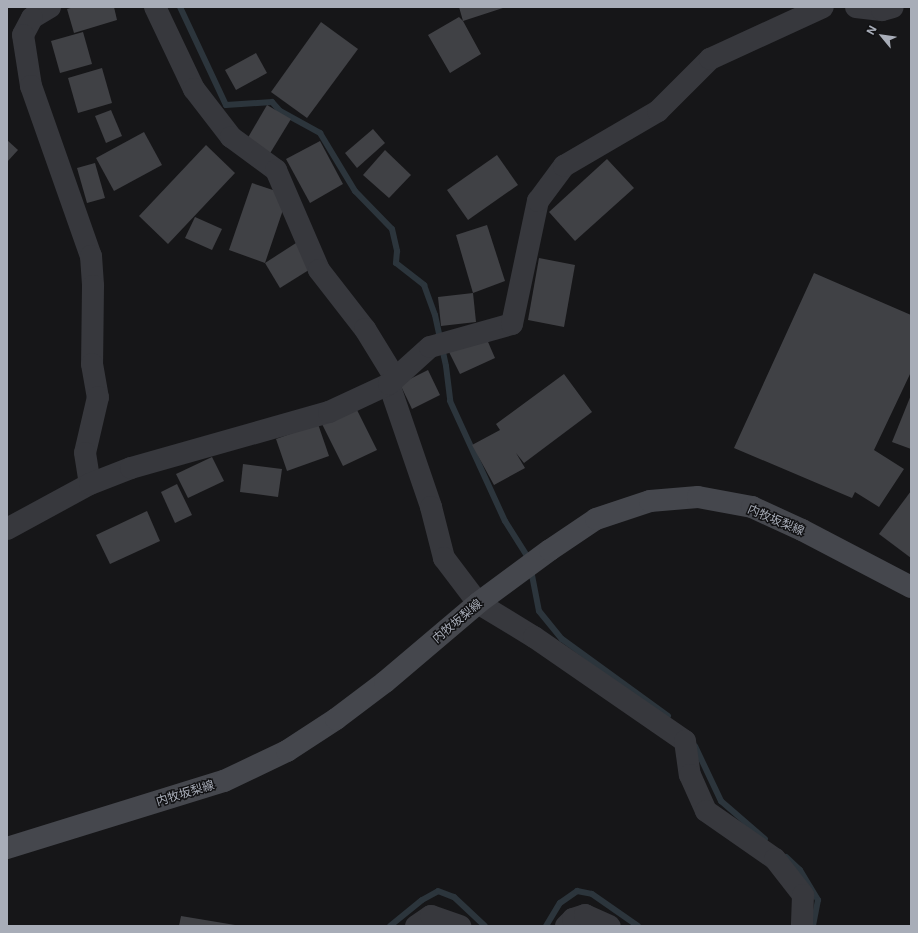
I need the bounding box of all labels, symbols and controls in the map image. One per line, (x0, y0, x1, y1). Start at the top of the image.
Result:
north arrow (862, 16, 902, 56)
text: N (863, 23, 880, 37)
street label: 内牧坂梨線 (746, 502, 806, 538)
street label: 内牧坂梨線 (429, 596, 485, 646)
street label: 内牧坂梨線 (154, 777, 216, 809)

